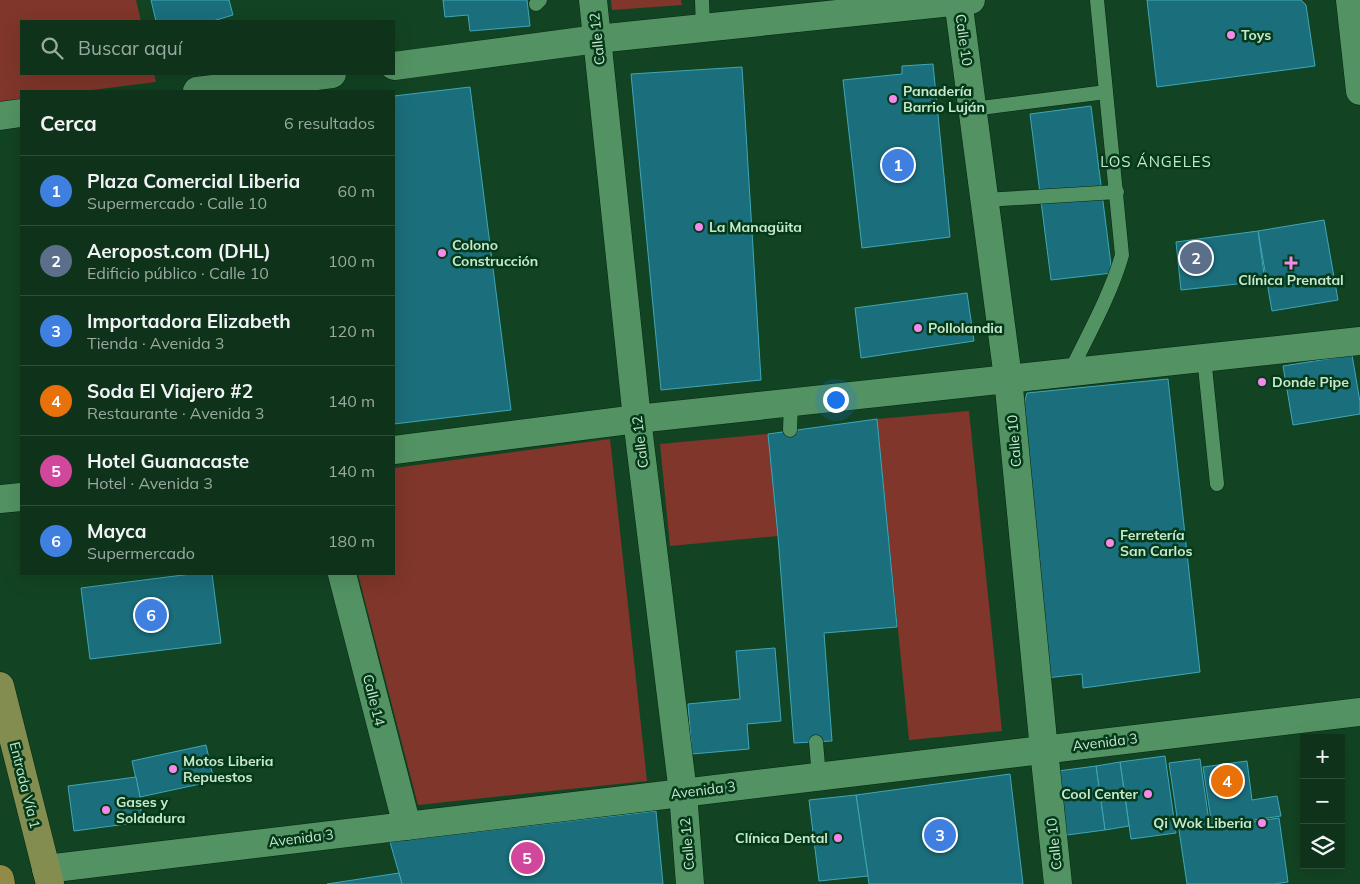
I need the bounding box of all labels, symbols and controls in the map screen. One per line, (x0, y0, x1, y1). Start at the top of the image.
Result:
street label: Calle 12 (585, 12, 609, 66)
street label: Calle 10 (951, 13, 977, 67)
search box (20, 20, 395, 75)
place label: Toys (1241, 26, 1271, 44)
marker: Toys (1225, 29, 1237, 41)
icon: search (38, 34, 66, 62)
text: Buscar aquí (78, 36, 182, 60)
place label: Panadería Barrio Luján (903, 82, 985, 116)
marker: Panadería Barrio Luján (887, 93, 899, 105)
text: Cerca (40, 110, 97, 136)
text: 6 resultados (284, 113, 375, 133)
pin: 1 (882, 146, 914, 184)
district label: LOS ÁNGELES (1100, 152, 1212, 171)
text: Plaza Comercial Liberia (87, 169, 300, 193)
text: 1 (51, 181, 61, 201)
text: 60 m (338, 181, 375, 201)
text: Supermercado · Calle 10 (87, 193, 267, 213)
place label: La Managüita (709, 218, 802, 236)
marker: La Managüita (693, 221, 705, 233)
place label: Colono Construcción (452, 236, 538, 270)
text: Aeropost.com (DHL) (87, 239, 271, 263)
pin: 2 (1180, 239, 1212, 277)
marker: Colono Construcción (436, 247, 448, 259)
text: 2 (51, 251, 61, 271)
text: 100 m (328, 251, 375, 271)
marker: Clínica Prenatal (1284, 256, 1298, 270)
text: Edificio público · Calle 10 (87, 263, 269, 283)
place label: Clínica Prenatal (1238, 271, 1344, 289)
text: Importadora Elizabeth (87, 309, 291, 333)
place label: Pollolandia (928, 319, 1003, 337)
text: 3 (51, 321, 61, 341)
text: 120 m (328, 321, 375, 341)
marker: Pollolandia (912, 322, 924, 334)
text: Tienda · Avenida 3 (87, 333, 224, 353)
place label: Donde Pipe (1272, 373, 1349, 391)
marker: Donde Pipe (1256, 376, 1268, 388)
text: Soda El Viajero #2 (87, 379, 253, 403)
your location (823, 387, 849, 413)
text: 4 (51, 391, 61, 411)
text: 140 m (328, 391, 375, 411)
text: Restaurante · Avenida 3 (87, 403, 264, 423)
street label: Calle 10 (1003, 414, 1025, 468)
street label: Calle 12 (628, 415, 652, 469)
text: Hotel Guanacaste (87, 449, 249, 473)
text: 5 (51, 461, 61, 481)
text: 140 m (328, 461, 375, 481)
text: Hotel · Avenida 3 (87, 473, 213, 493)
text: Mayca (87, 519, 147, 543)
place label: Ferretería San Carlos (1120, 526, 1192, 560)
text: 6 (51, 531, 61, 551)
text: 180 m (328, 531, 375, 551)
marker: Ferretería San Carlos (1104, 537, 1116, 549)
text: Supermercado (87, 543, 195, 563)
pin: 6 (135, 596, 167, 634)
street label: Calle 14 (359, 672, 389, 728)
street label: Avenida 3 (1072, 729, 1138, 755)
map controls (1300, 734, 1345, 869)
button: + (1300, 734, 1345, 779)
street label: Entrada Vía 1 (6, 740, 44, 830)
place label: Motos Liberia Repuestos (183, 752, 273, 786)
pin: 4 (1211, 762, 1243, 800)
marker: Motos Liberia Repuestos (167, 763, 179, 775)
street label: Avenida 3 (670, 777, 736, 803)
button: − (1300, 779, 1345, 824)
place label: Cool Center (1061, 785, 1138, 803)
marker: Cool Center (1142, 788, 1154, 800)
place label: Gases y Soldadura (116, 793, 185, 827)
marker: Gases y Soldadura (100, 804, 112, 816)
place label: Qi Wok Liberia (1153, 814, 1252, 832)
pin: 3 (924, 816, 956, 854)
street label: Calle 12 (676, 817, 698, 871)
street label: Calle 10 (1042, 817, 1066, 871)
marker: Qi Wok Liberia (1256, 817, 1268, 829)
button: layers (1300, 824, 1345, 869)
street label: Avenida 3 (268, 825, 334, 851)
place label: Clínica Dental (735, 829, 828, 847)
marker: Clínica Dental (832, 832, 844, 844)
pin: 5 (511, 839, 543, 877)

